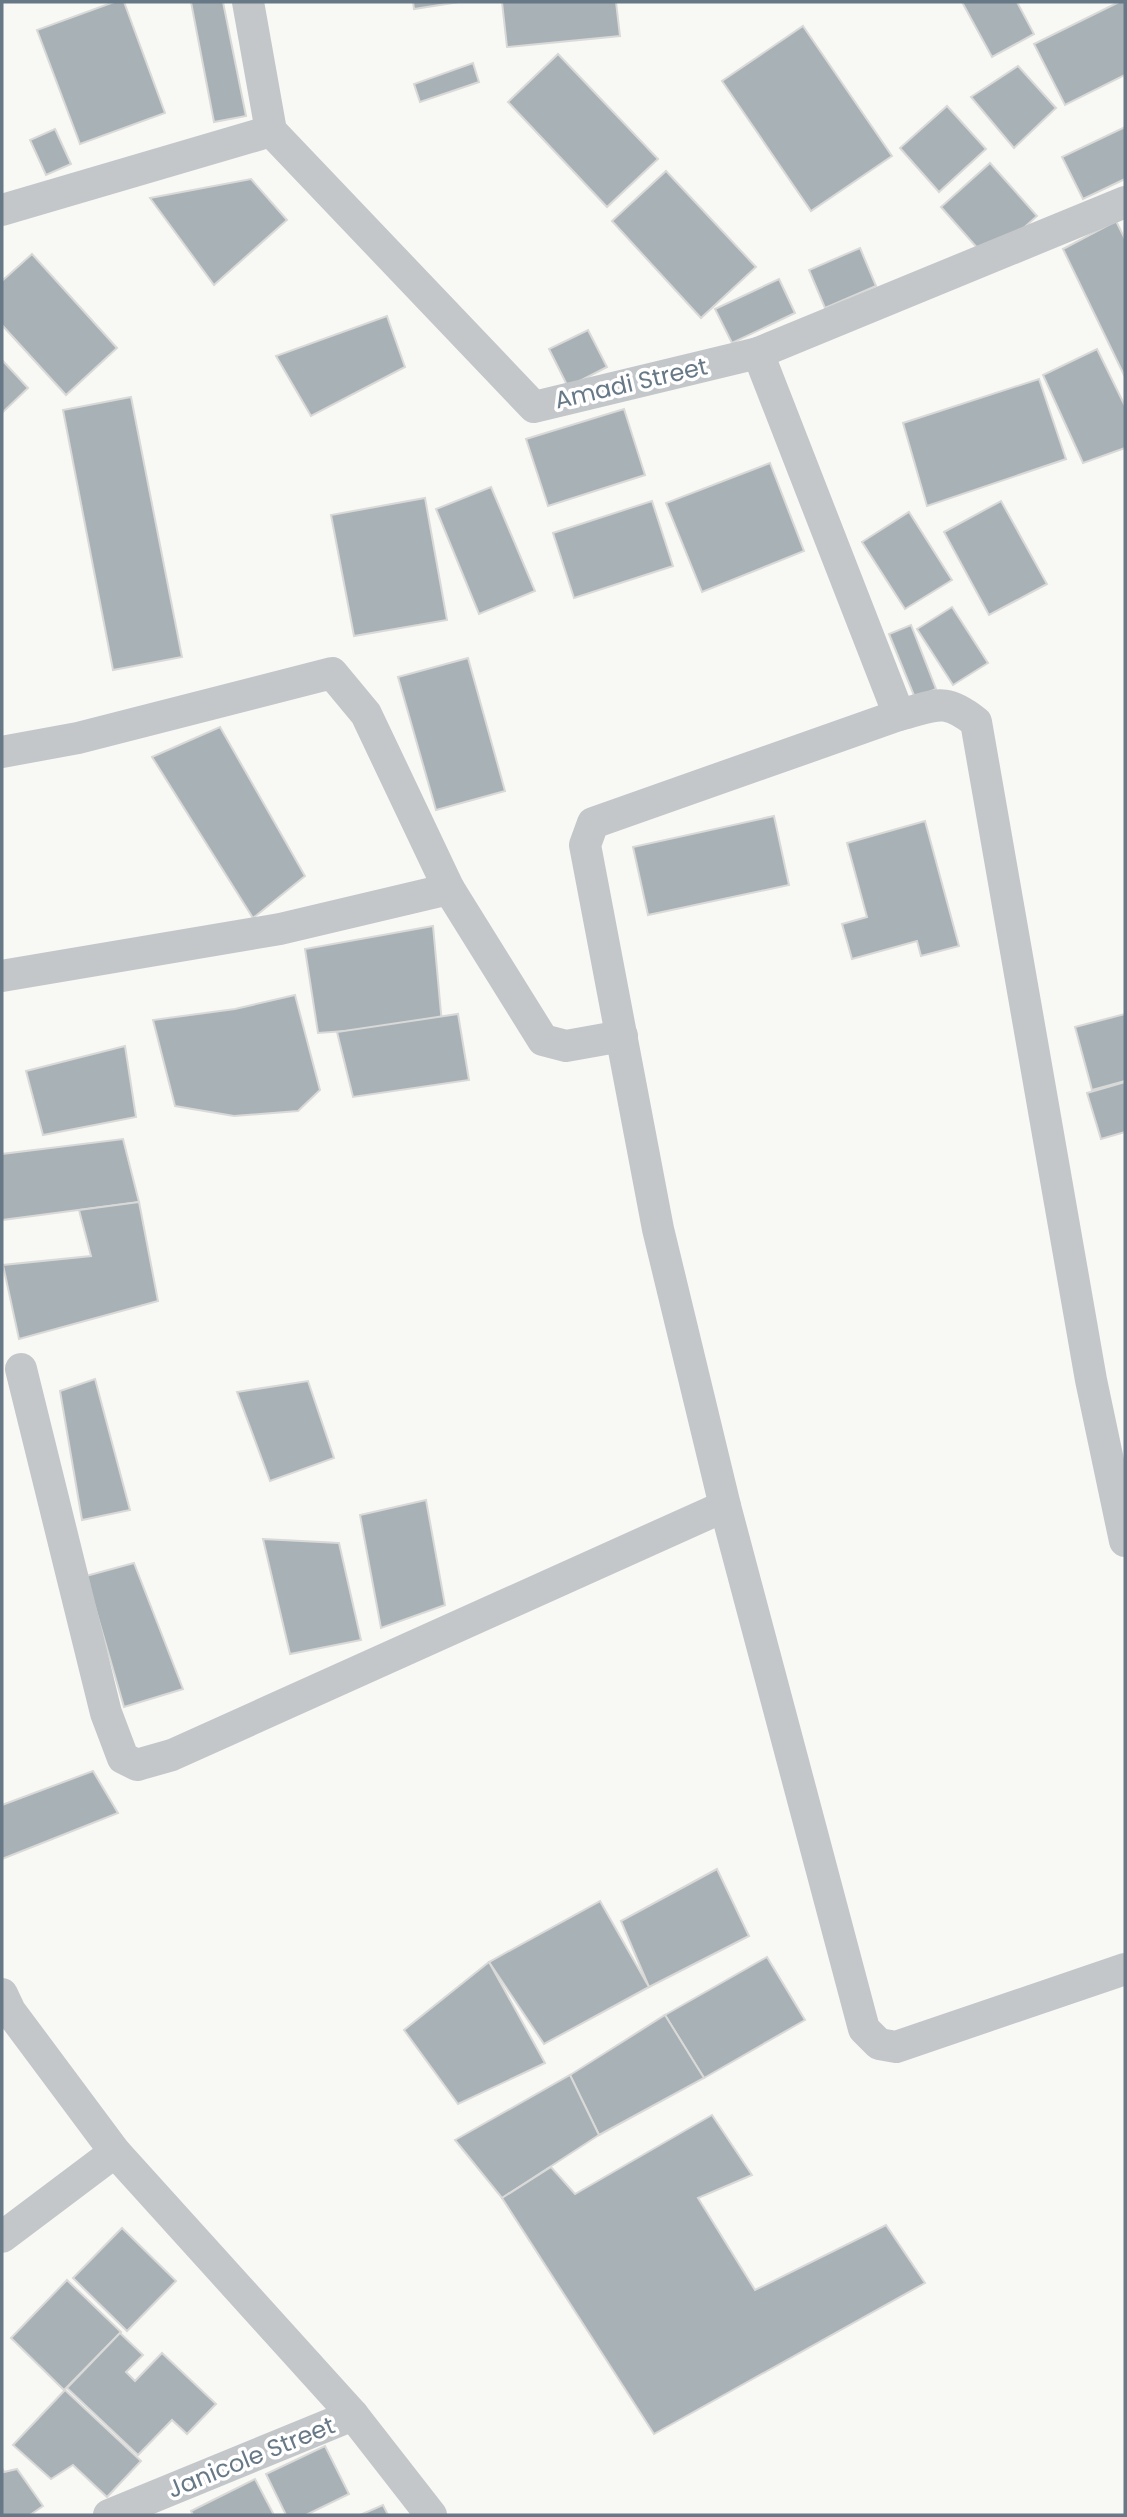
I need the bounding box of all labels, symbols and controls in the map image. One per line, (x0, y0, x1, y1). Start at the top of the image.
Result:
street label: Amadi Street (551, 349, 711, 417)
street label: Janicole Street (162, 2408, 340, 2506)

